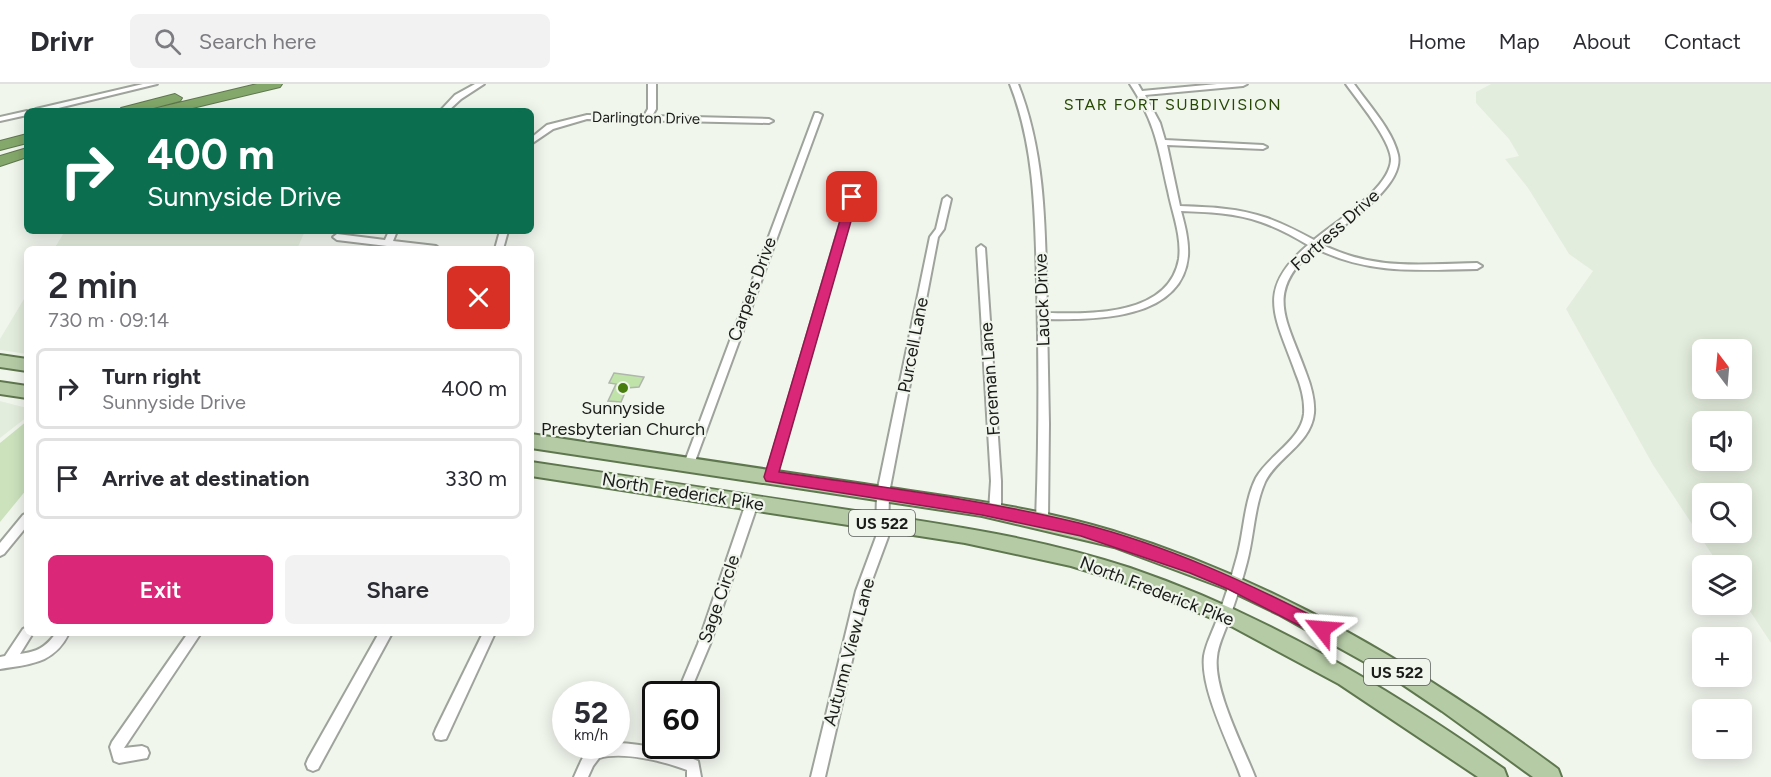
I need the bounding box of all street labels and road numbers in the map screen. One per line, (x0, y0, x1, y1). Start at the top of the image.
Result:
street label: Darlington Drive (592, 108, 700, 128)
street label: Fortress Drive (1286, 184, 1384, 276)
street label: Carpers Drive (723, 234, 781, 344)
street label: Lauck Drive (1029, 253, 1055, 347)
street label: Purcell Lane (893, 295, 933, 395)
street label: Foreman Lane (975, 321, 1005, 436)
street label: North Frederick Pike (600, 468, 766, 516)
road number: US 522 (849, 510, 915, 536)
street label: North Frederick Pike (1077, 551, 1238, 631)
street label: Sage Circle (694, 552, 744, 646)
street label: Autumn View Lane (819, 576, 879, 728)
road number: US 522 (1364, 659, 1430, 685)

